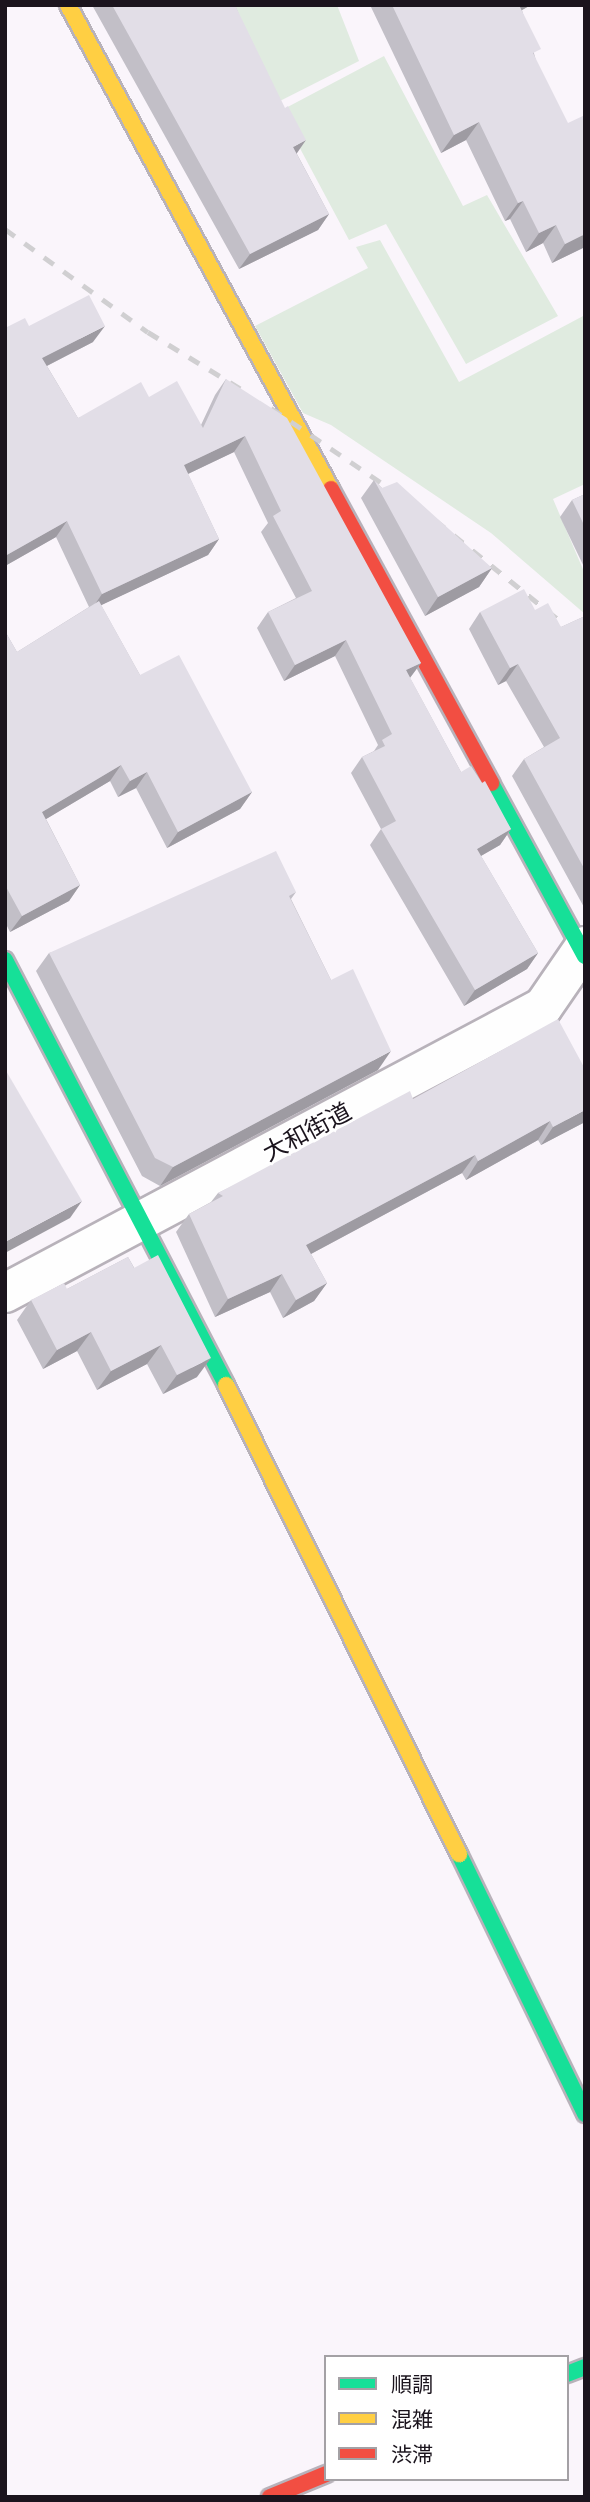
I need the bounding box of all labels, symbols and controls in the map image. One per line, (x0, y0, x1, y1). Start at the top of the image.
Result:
street label: 大和街道 (258, 1097, 356, 1167)
legend (324, 2355, 569, 2481)
text: 順調 (391, 2368, 433, 2400)
text: 混雑 (391, 2403, 433, 2435)
text: 渋滞 (391, 2438, 433, 2470)

